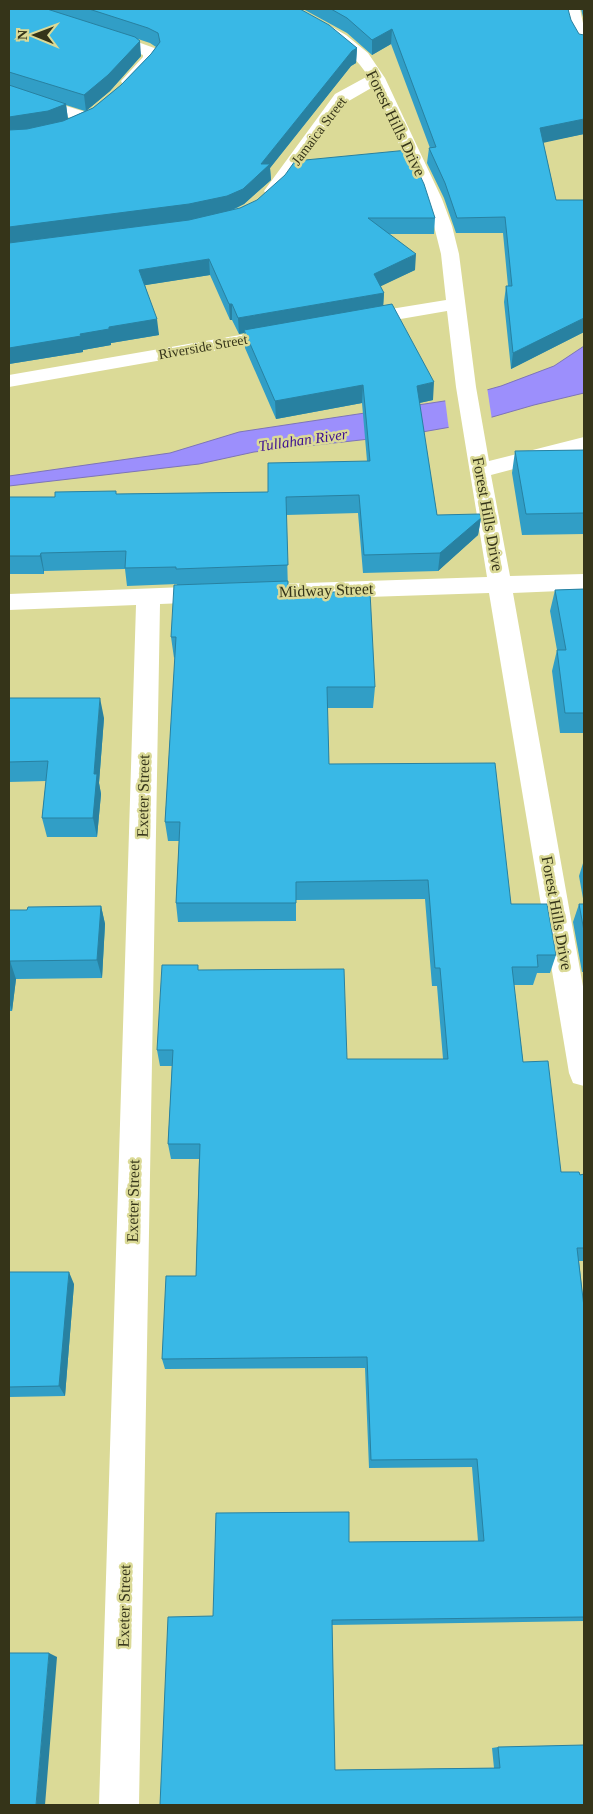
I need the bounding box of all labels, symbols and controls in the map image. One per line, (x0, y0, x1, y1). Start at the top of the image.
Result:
north arrow (10, 10, 60, 60)
text: N (15, 30, 30, 40)
street label: Forest Hills Drive (363, 67, 429, 179)
street label: Jamaica Street (289, 94, 349, 168)
street label: Riverside Street (157, 332, 249, 362)
water label: Tullahan River (258, 426, 349, 454)
street label: Forest Hills Drive (470, 456, 506, 572)
street label: Midway Street (278, 580, 374, 601)
street label: Exeter Street (134, 754, 152, 838)
street label: Forest Hills Drive (539, 855, 575, 971)
street label: Exeter Street (124, 1159, 142, 1243)
street label: Exeter Street (115, 1564, 133, 1648)

